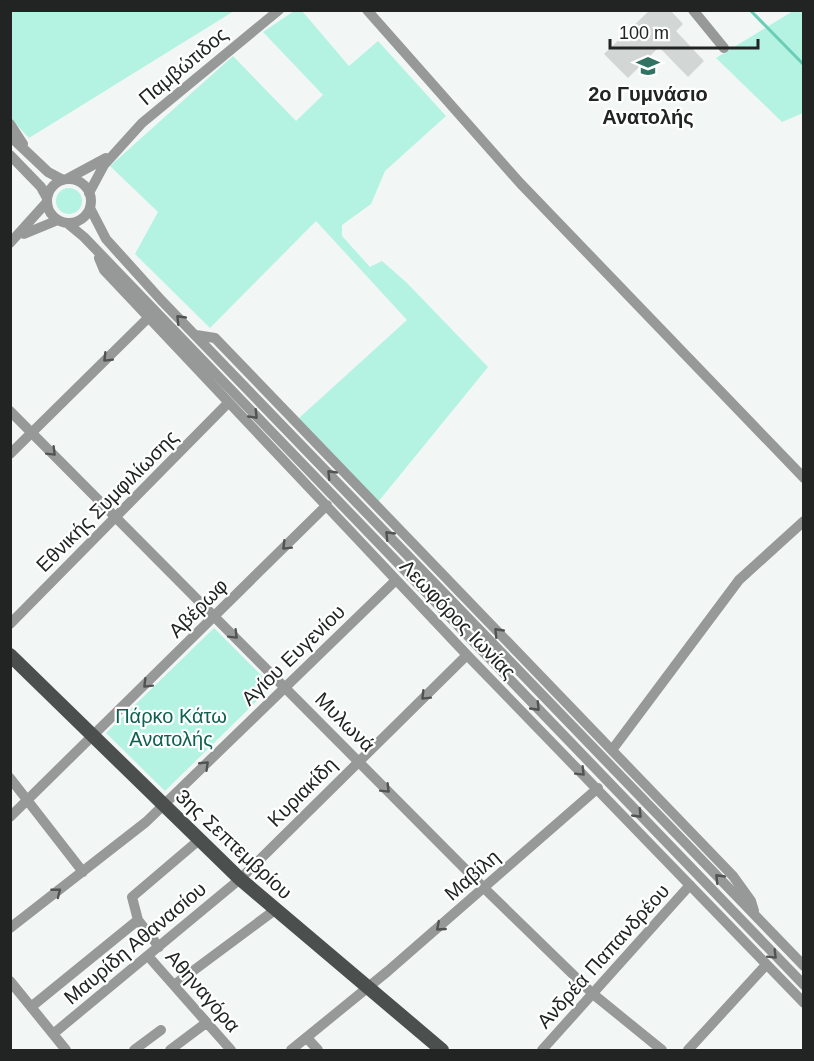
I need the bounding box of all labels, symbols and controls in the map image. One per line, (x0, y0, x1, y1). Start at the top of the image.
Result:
scale bar (610, 12, 758, 50)
street label: Παμβώτιδος (134, 22, 232, 109)
text: 100 m (619, 23, 669, 43)
school or university icon: 2ο Γυμνάσιο Ανατολής (635, 53, 661, 79)
place label: 2ο Γυμνάσιο Ανατολής (588, 83, 708, 128)
one-way arrow (177, 316, 188, 327)
one-way arrow (103, 351, 114, 362)
one-way arrow (247, 408, 258, 419)
street label: Εθνικής Συμφιλίωσης (32, 426, 182, 576)
one-way arrow (45, 446, 56, 456)
one-way arrow (327, 471, 338, 481)
one-way arrow (386, 531, 397, 542)
one-way arrow (282, 539, 293, 550)
street label: Λεωφόρος Ιωνίας (396, 555, 521, 683)
street label: Αβέρωφ (164, 574, 232, 642)
street label: Αγίου Ευγενίου (237, 600, 349, 710)
one-way arrow (226, 628, 237, 639)
one-way arrow (494, 629, 505, 639)
one-way arrow (144, 676, 155, 687)
street label: Μυλωνά (311, 688, 379, 756)
one-way arrow (422, 689, 433, 700)
one-way arrow (528, 699, 539, 710)
park label: Πάρκο Κάτω Ανατολής (115, 705, 227, 750)
street label: Κυριακίδη (263, 753, 341, 831)
one-way arrow (198, 761, 209, 772)
one-way arrow (574, 764, 585, 775)
one-way arrow (378, 781, 389, 792)
street label: 3ης Σεπτεμβρίου (172, 785, 296, 903)
one-way arrow (631, 807, 642, 817)
street label: Μαβίλη (440, 845, 504, 905)
one-way arrow (716, 875, 727, 886)
street label: Μαυρίδη Αθανασίου (60, 877, 210, 1009)
street label: Ανδρέα Παπανδρέου (533, 879, 673, 1033)
one-way arrow (50, 888, 61, 899)
one-way arrow (436, 919, 447, 930)
street label: Αθηναγόρα (161, 946, 245, 1036)
one-way arrow (765, 947, 776, 958)

